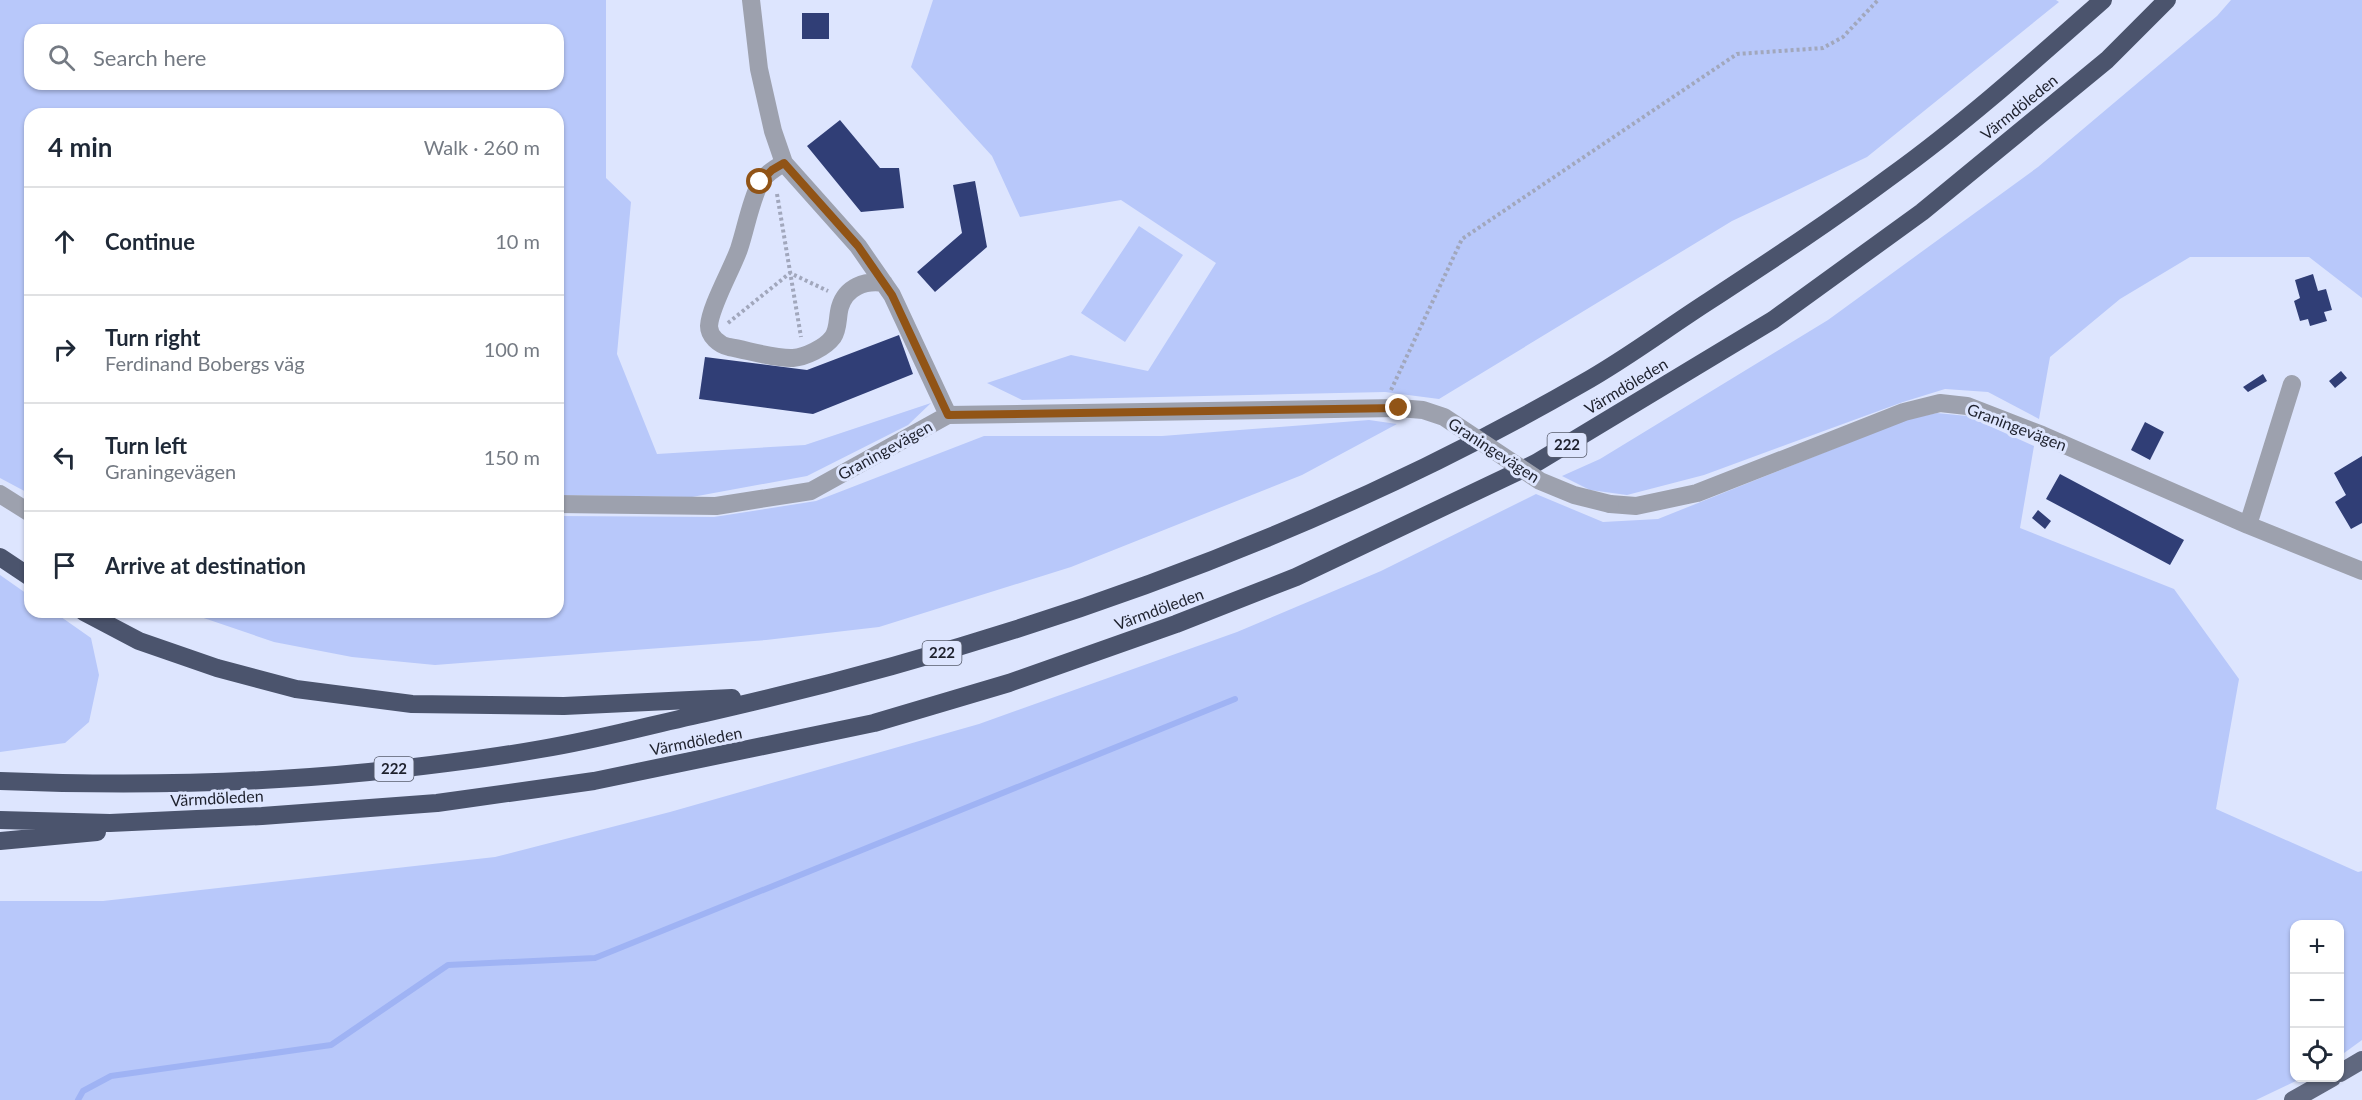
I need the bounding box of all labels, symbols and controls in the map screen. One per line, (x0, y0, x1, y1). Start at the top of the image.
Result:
search box (24, 24, 564, 90)
icon: search (45, 41, 78, 74)
text: Search here (93, 44, 206, 71)
street label: Värmdöleden (1976, 70, 2061, 143)
text: 4 min (48, 131, 112, 163)
text: Walk · 260 m (424, 135, 540, 159)
route start (746, 168, 772, 194)
icon: ahead (48, 225, 81, 258)
text: Continue (105, 228, 195, 255)
text: 10 m (495, 229, 540, 253)
text: Turn right (105, 324, 200, 351)
icon: right (48, 333, 81, 366)
text: 100 m (484, 337, 540, 361)
text: Ferdinand Bobergs väg (105, 351, 305, 375)
street label: Värmdöleden (1581, 353, 1671, 418)
route end (1385, 394, 1411, 420)
street label: Graningevägen (1965, 399, 2070, 454)
street label: Graningevägen (1445, 413, 1543, 486)
street label: Graningevägen (834, 416, 935, 483)
text: Turn left (105, 432, 187, 459)
road number: 222 (1548, 433, 1586, 457)
icon: left (48, 441, 81, 474)
text: 150 m (484, 445, 540, 469)
text: Graningevägen (105, 459, 236, 483)
icon: arrive (48, 549, 81, 582)
text: Arrive at destination (105, 552, 306, 579)
street label: Värmdöleden (1112, 584, 1206, 633)
road number: 222 (922, 641, 962, 665)
street label: Värmdöleden (648, 722, 744, 759)
road number: 222 (374, 757, 414, 781)
street label: Värmdöleden (170, 786, 264, 809)
map controls (2290, 920, 2344, 1082)
button: + (2290, 920, 2344, 974)
button: − (2290, 974, 2344, 1028)
button: locate (2290, 1028, 2344, 1082)

